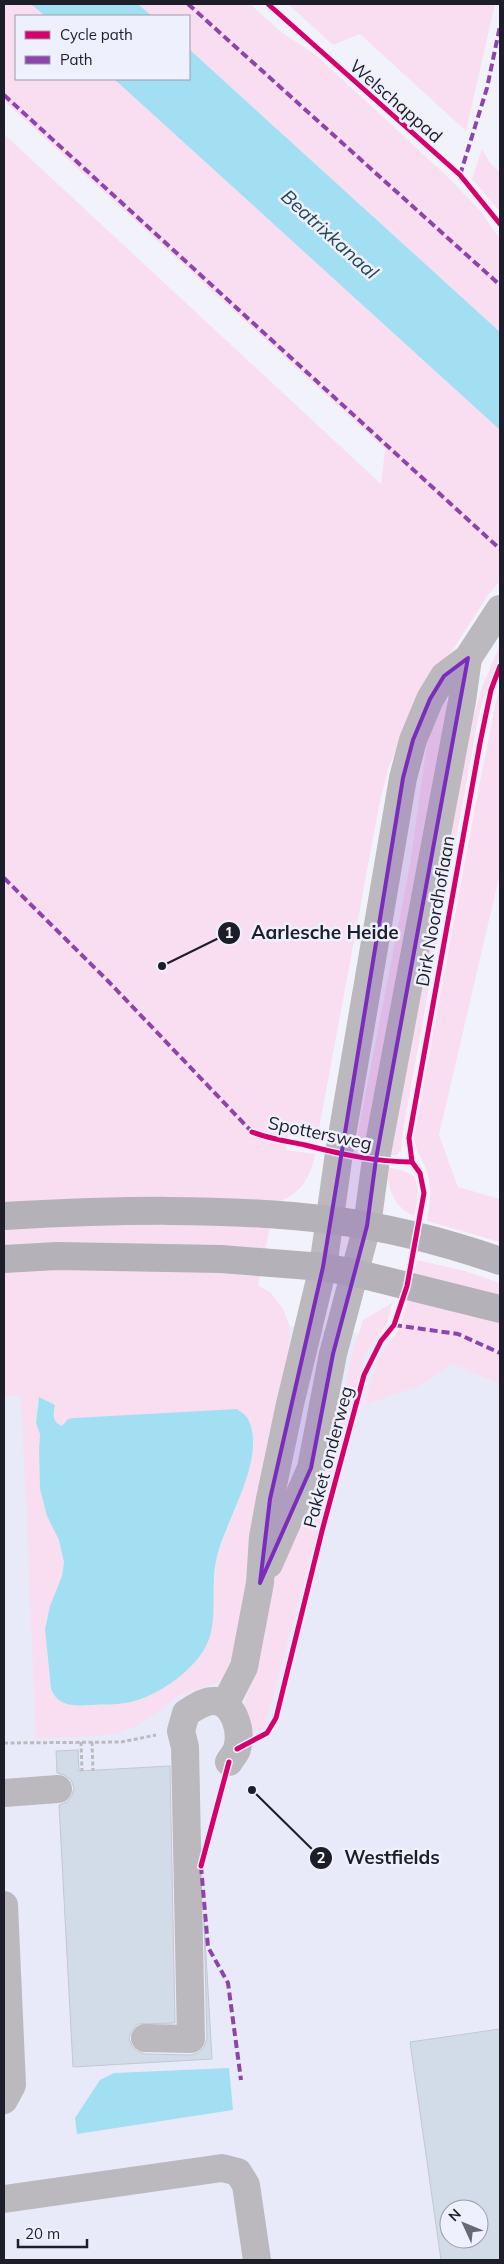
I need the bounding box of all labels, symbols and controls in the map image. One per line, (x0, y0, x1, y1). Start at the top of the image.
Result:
legend (15, 15, 190, 80)
text: Cycle path (60, 25, 133, 44)
text: Path (60, 50, 92, 69)
street label: Welschappad (345, 54, 447, 148)
water label: Beatrixkanaal (276, 184, 384, 284)
street label: Dirk Noordhoflaan (410, 834, 460, 988)
callout: Aarlesche Heide (217, 916, 409, 950)
text: Aarlesche Heide (251, 920, 399, 944)
text: 1 (224, 923, 234, 942)
street label: Spottersweg (266, 1111, 374, 1155)
street label: Pakket onderweg (298, 1384, 358, 1530)
callout: Westfields (309, 1841, 450, 1875)
text: Westfields (344, 1845, 440, 1869)
text: 2 (316, 1848, 326, 1867)
north arrow (439, 2199, 489, 2249)
text: N (445, 2205, 465, 2225)
scale bar (18, 2216, 86, 2248)
text: 20 m (25, 2224, 60, 2243)

